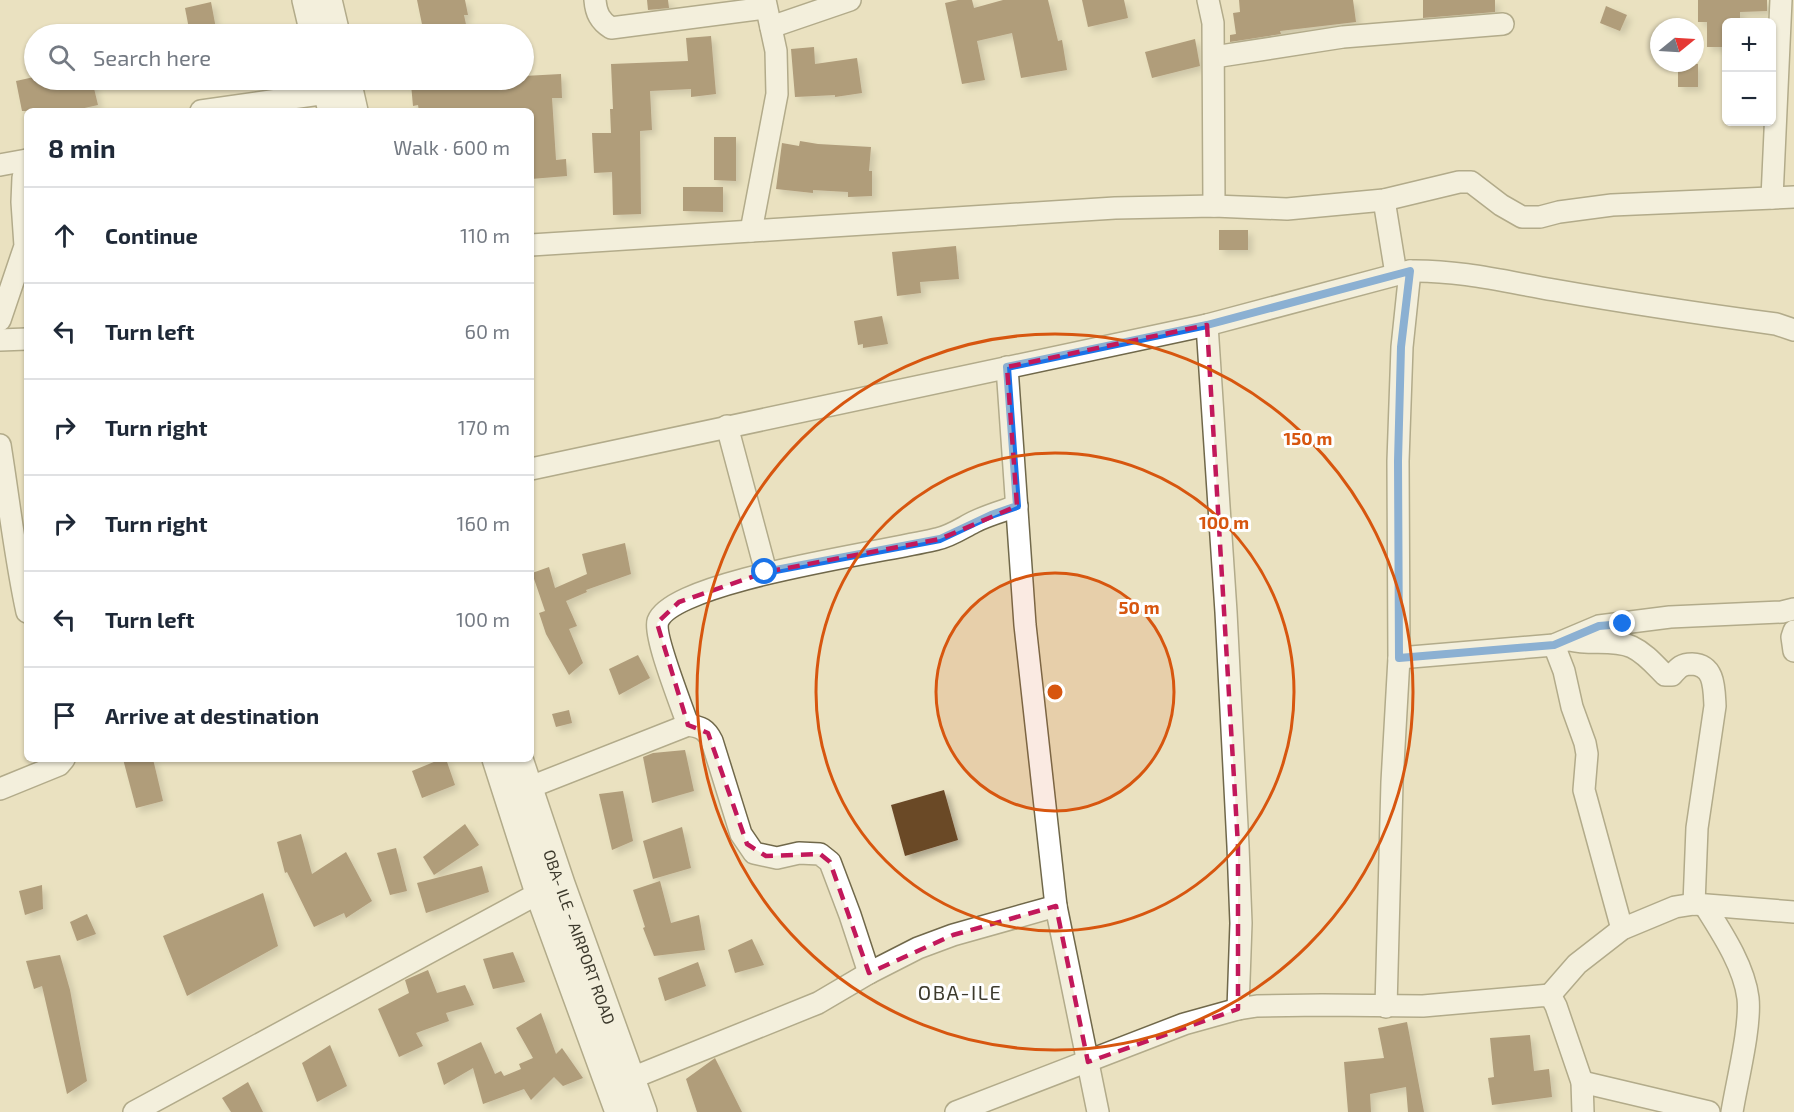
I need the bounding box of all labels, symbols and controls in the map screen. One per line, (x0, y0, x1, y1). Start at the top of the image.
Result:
north arrow (1650, 18, 1704, 72)
map controls (1722, 18, 1776, 126)
button: + (1722, 18, 1776, 72)
search box (24, 24, 534, 90)
icon: search (45, 41, 78, 74)
text: Search here (93, 44, 211, 70)
button: − (1722, 72, 1776, 126)
text: 8 min (48, 132, 116, 163)
text: Walk · 600 m (393, 135, 510, 159)
icon: ahead (48, 219, 81, 252)
text: Continue (105, 222, 198, 248)
text: 110 m (460, 223, 510, 247)
icon: left (48, 315, 81, 348)
text: Turn left (105, 318, 194, 344)
text: 60 m (465, 319, 510, 343)
icon: right (48, 411, 81, 444)
text: Turn right (105, 414, 207, 440)
text: 170 m (458, 415, 510, 439)
text: 150 m (1284, 427, 1332, 449)
icon: right (48, 507, 81, 540)
text: Turn right (105, 510, 207, 536)
text: 160 m (457, 511, 510, 535)
text: 100 m (1199, 511, 1249, 533)
route start (751, 558, 777, 584)
text: 50 m (1118, 596, 1160, 618)
icon: left (48, 603, 81, 636)
text: Turn left (105, 606, 194, 632)
text: 100 m (456, 607, 510, 631)
route end (1609, 610, 1635, 636)
centre of rings (1045, 682, 1065, 702)
icon: arrive (48, 699, 81, 732)
text: Arrive at destination (105, 702, 319, 728)
street label: OBA- ILE - AIRPORT ROAD (541, 847, 620, 1027)
district label: OBA-ILE (918, 980, 1002, 1004)

